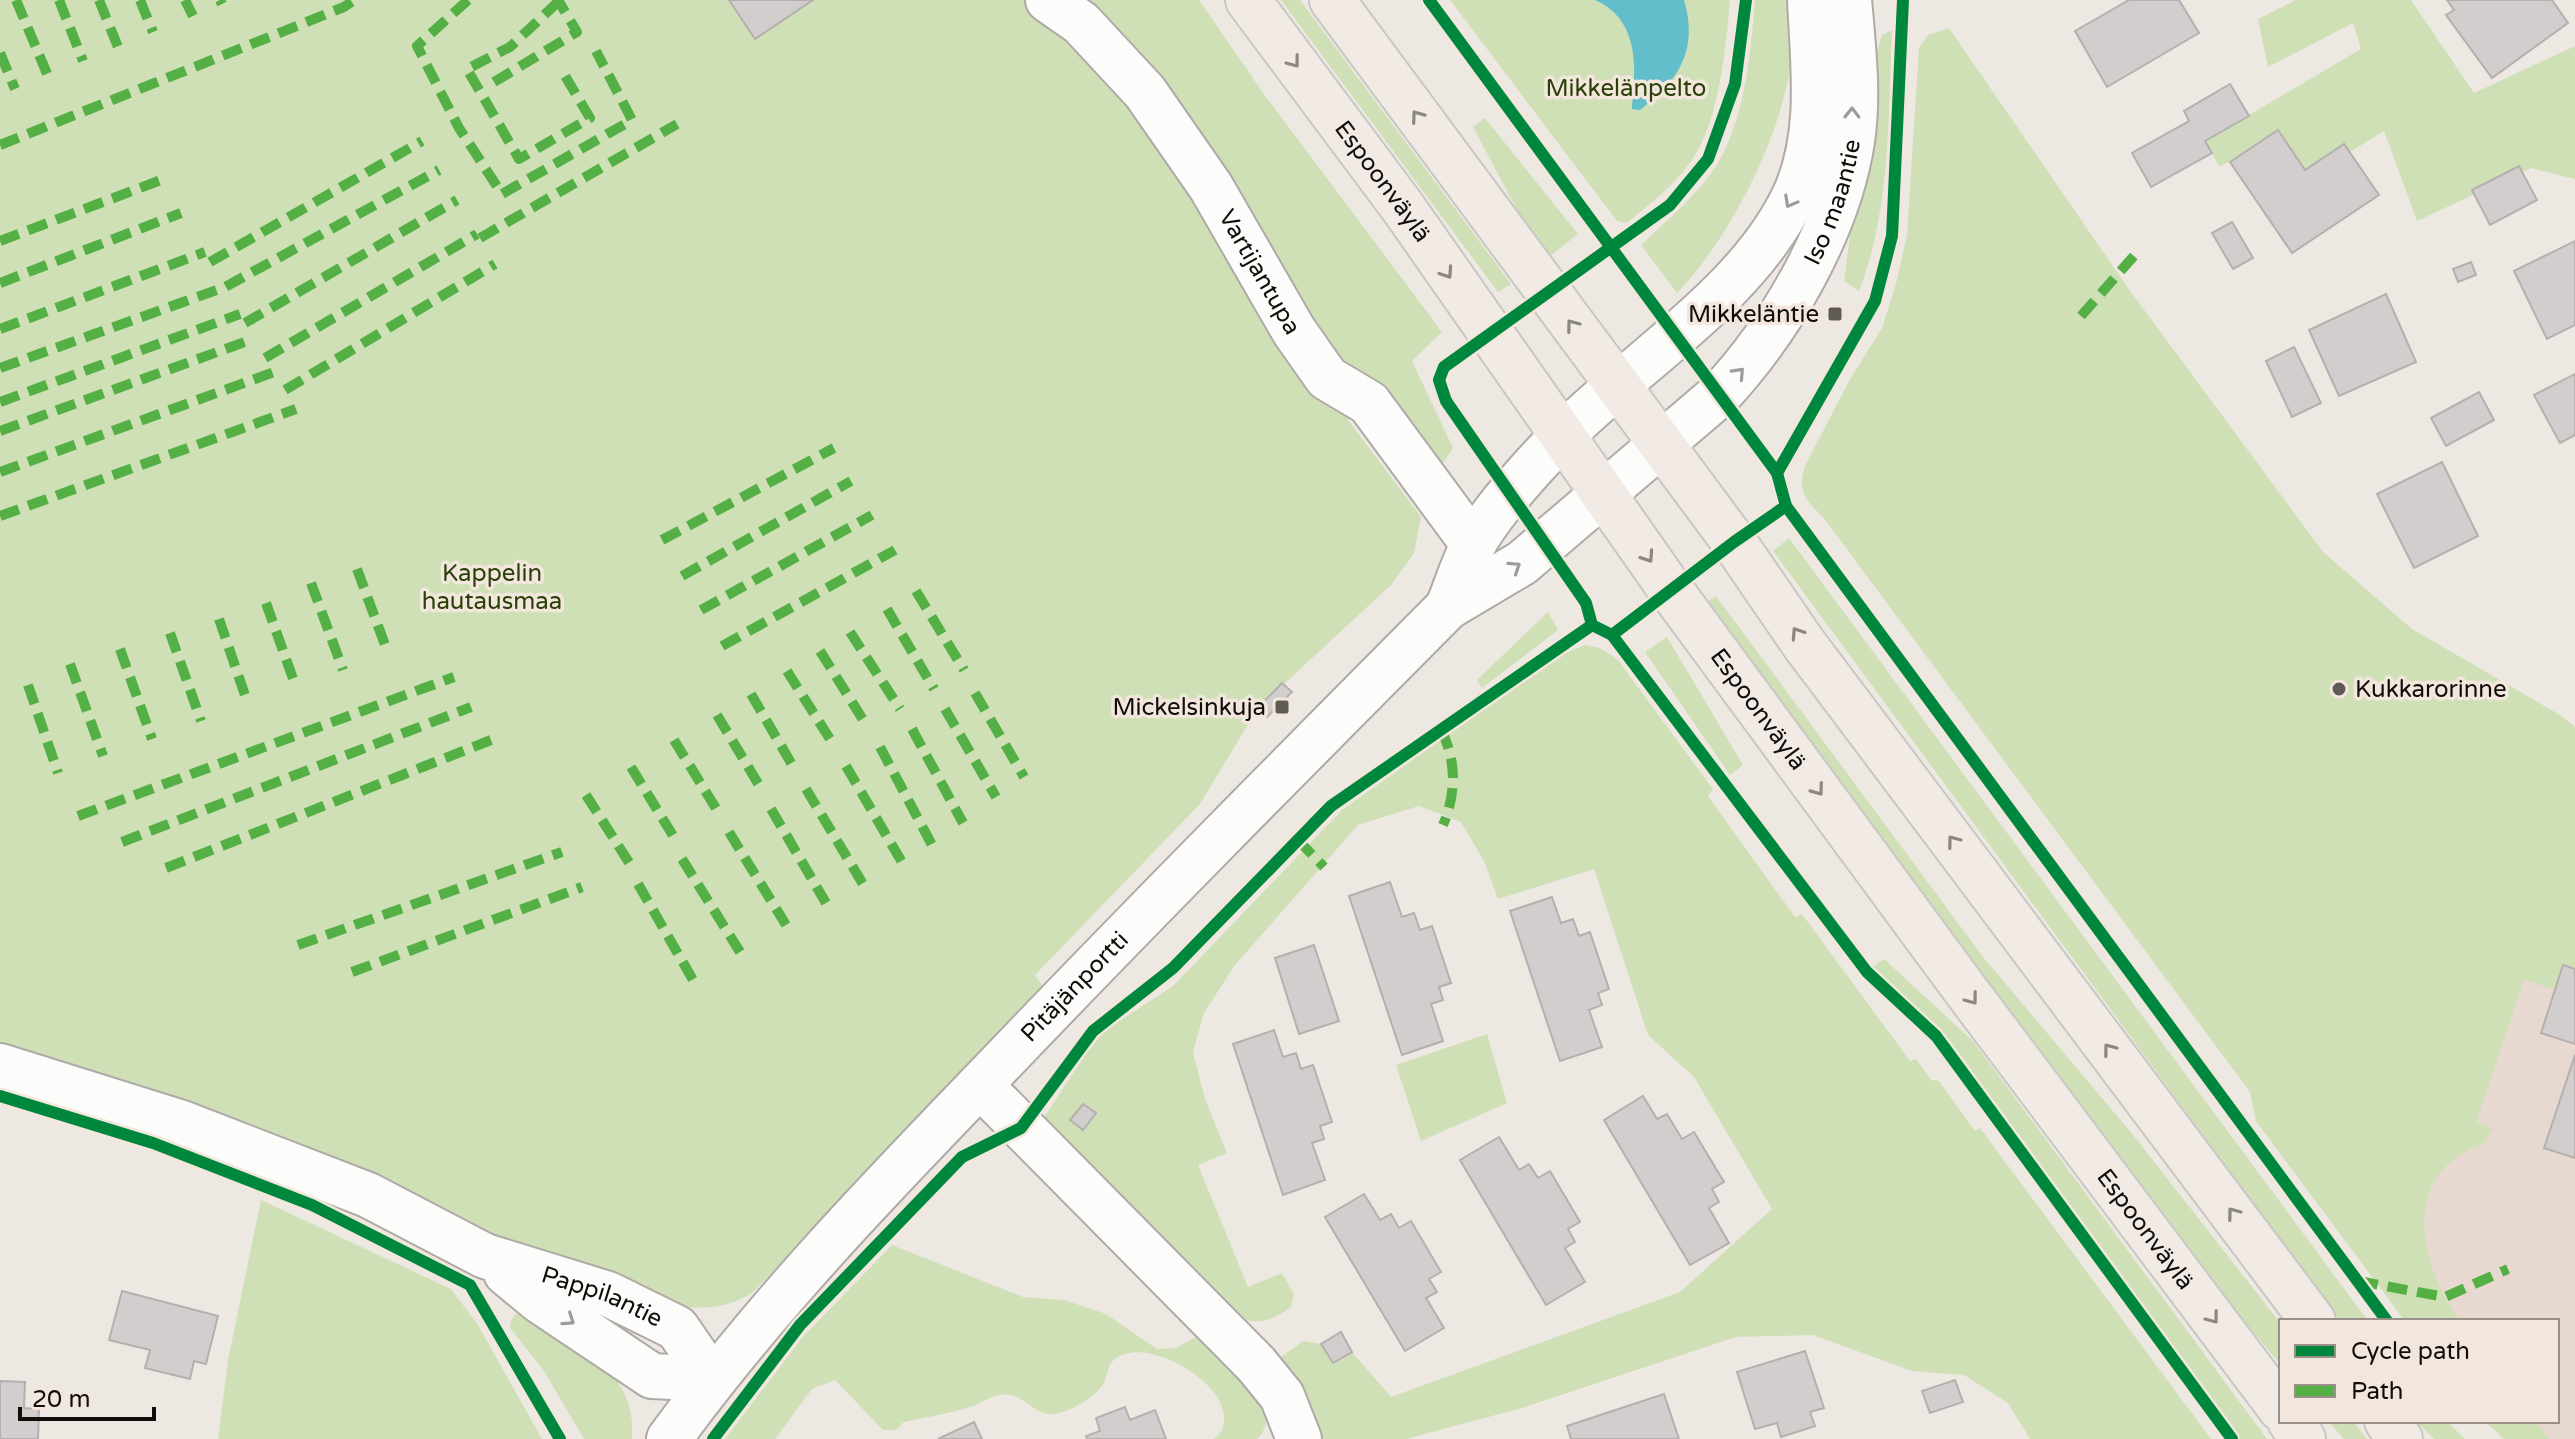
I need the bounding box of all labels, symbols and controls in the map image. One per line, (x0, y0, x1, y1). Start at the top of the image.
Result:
one-way arrow (1285, 54, 1299, 68)
park label: Mikkelänpelto (1546, 74, 1706, 103)
one-way arrow (1844, 106, 1861, 119)
one-way arrow (1413, 110, 1427, 124)
street label: Espoonväylä (1328, 115, 1437, 248)
street label: Iso maantie (1798, 137, 1867, 270)
one-way arrow (1784, 194, 1799, 208)
street label: Vartijantupa (1212, 204, 1307, 340)
one-way arrow (1437, 264, 1452, 278)
place label: Mikkeläntie (1688, 300, 1819, 329)
marker: Mikkeläntie (1826, 305, 1844, 323)
one-way arrow (1567, 319, 1582, 333)
one-way arrow (1730, 368, 1745, 382)
one-way arrow (1638, 549, 1653, 563)
park label: Kappelin hautausmaa (422, 559, 562, 616)
one-way arrow (1506, 561, 1521, 576)
one-way arrow (1791, 627, 1806, 642)
street label: Espoonväylä (1704, 643, 1812, 776)
place label: Kukkarorinne (2355, 675, 2507, 704)
marker: Kukkarorinne (2330, 680, 2348, 698)
place label: Mickelsinkuja (1112, 693, 1266, 722)
marker: Mickelsinkuja (1273, 698, 1291, 716)
one-way arrow (1808, 781, 1823, 796)
one-way arrow (1948, 835, 1962, 850)
street label: Pitäjänportti (1015, 926, 1135, 1048)
one-way arrow (1962, 990, 1977, 1005)
one-way arrow (2105, 1043, 2119, 1057)
street label: Espoonväylä (2090, 1163, 2200, 1295)
one-way arrow (2228, 1208, 2242, 1222)
street label: Pappilantie (538, 1260, 667, 1334)
one-way arrow (2204, 1310, 2218, 1324)
one-way arrow (561, 1311, 575, 1326)
legend (2279, 1319, 2559, 1423)
text: Cycle path (2351, 1337, 2470, 1366)
scale bar (20, 1371, 154, 1421)
text: Path (2351, 1377, 2404, 1406)
text: 20 m (32, 1385, 90, 1414)

